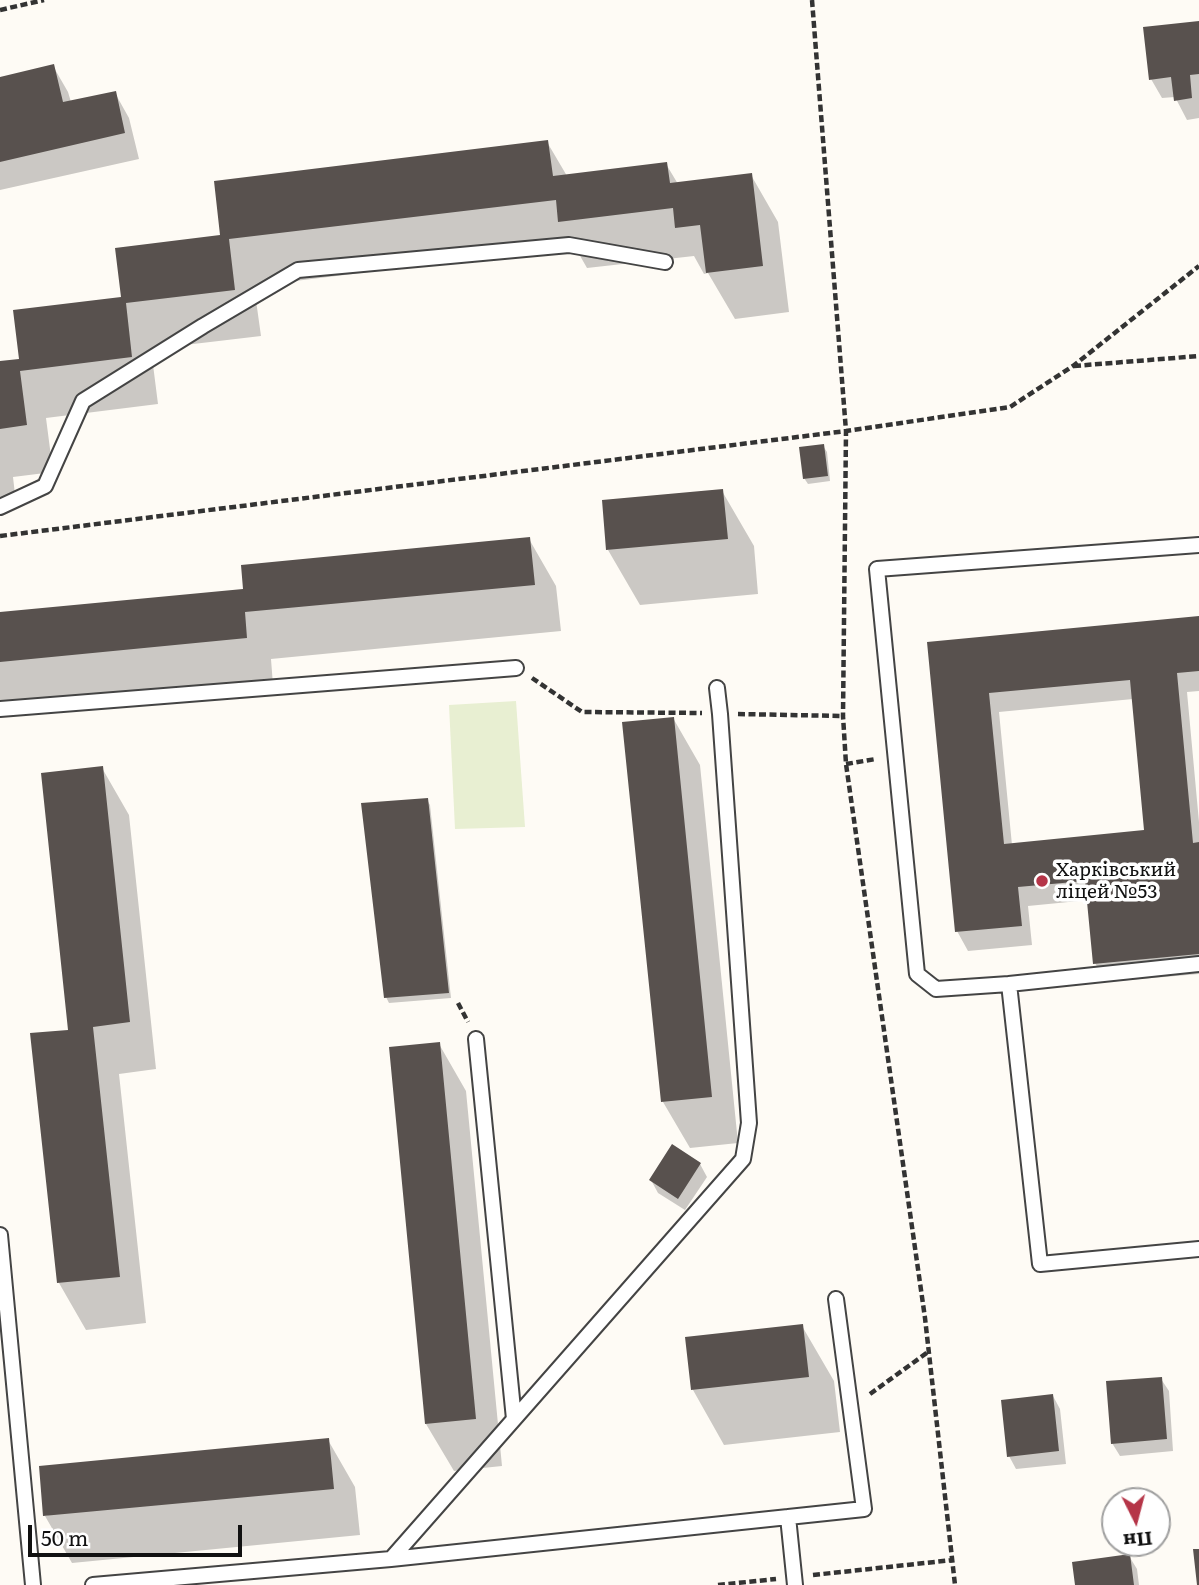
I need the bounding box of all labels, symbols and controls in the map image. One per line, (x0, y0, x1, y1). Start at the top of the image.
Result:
place label: Харківський ліцей №53 (1056, 859, 1176, 903)
marker: Харківський ліцей №53 (1034, 873, 1050, 889)
north arrow (1101, 1487, 1171, 1557)
scale bar (32, 1512, 245, 1556)
text: 50 m (41, 1521, 88, 1552)
text: Пн (1122, 1525, 1154, 1556)

